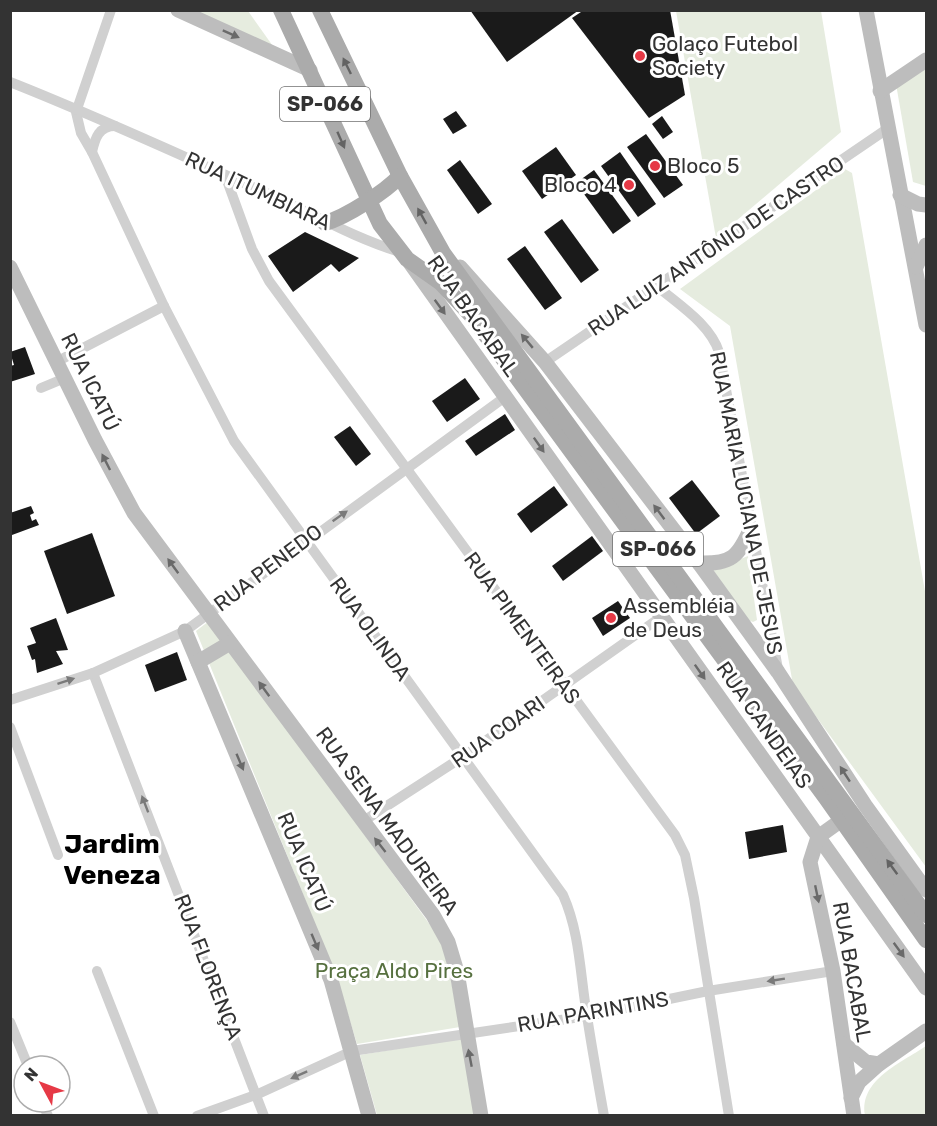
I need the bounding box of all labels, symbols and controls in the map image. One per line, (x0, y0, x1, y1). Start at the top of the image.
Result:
one-way arrow (223, 30, 240, 39)
place label: Golaço Futebol Society (652, 31, 798, 80)
marker: Golaço Futebol Society (633, 49, 647, 63)
one-way arrow (343, 58, 352, 75)
road number: SP-066 (280, 87, 370, 121)
one-way arrow (336, 131, 346, 149)
street label: RUA ITUMBIARA (181, 146, 335, 235)
street label: RUA LUIZ ANTÔNIO DE CASTRO (583, 150, 848, 341)
place label: Bloco 5 (667, 153, 739, 178)
marker: Bloco 5 (648, 159, 662, 173)
place label: Bloco 4 (544, 172, 617, 197)
marker: Bloco 4 (622, 178, 636, 192)
one-way arrow (417, 207, 427, 224)
street label: RUA BACABAL (422, 250, 525, 381)
one-way arrow (434, 299, 446, 315)
street label: RUA ICATÚ (56, 329, 125, 435)
one-way arrow (521, 334, 534, 349)
street label: RUA MARIA LUCIANA DE JESUS (705, 349, 788, 657)
one-way arrow (533, 436, 545, 452)
one-way arrow (102, 453, 112, 471)
one-way arrow (653, 504, 666, 520)
one-way arrow (331, 510, 347, 522)
street label: RUA PENEDO (209, 519, 327, 616)
road number: SP-066 (613, 532, 703, 566)
street label: RUA PIMENTEIRAS (459, 547, 586, 708)
one-way arrow (168, 558, 180, 573)
street label: RUA OLINDA (325, 572, 416, 685)
place label: Assembléia de Deus (623, 593, 735, 642)
marker: Assembléia de Deus (604, 611, 618, 625)
street label: RUA CANDEIAS (711, 656, 817, 793)
one-way arrow (694, 664, 706, 680)
one-way arrow (57, 676, 75, 686)
one-way arrow (258, 681, 270, 696)
street label: RUA COARI (446, 690, 549, 773)
street label: RUA SENA MADUREIRA (311, 722, 464, 919)
one-way arrow (236, 753, 245, 771)
one-way arrow (839, 766, 851, 782)
one-way arrow (139, 795, 149, 813)
street label: RUA ICATÚ (272, 808, 337, 915)
district label: Jardim Veneza (63, 828, 161, 891)
one-way arrow (373, 837, 386, 853)
one-way arrow (886, 860, 898, 876)
one-way arrow (813, 884, 822, 903)
street label: RUA FLORENÇA (169, 890, 248, 1043)
street label: RUA BACABAL (828, 900, 877, 1044)
one-way arrow (311, 933, 320, 951)
one-way arrow (893, 942, 905, 958)
park label: Praça Aldo Pires (315, 958, 473, 983)
one-way arrow (766, 976, 785, 985)
street label: RUA PARINTINS (515, 986, 671, 1037)
one-way arrow (465, 1048, 474, 1067)
north arrow (12, 1054, 72, 1114)
text: N (20, 1064, 42, 1085)
one-way arrow (290, 1070, 308, 1080)

